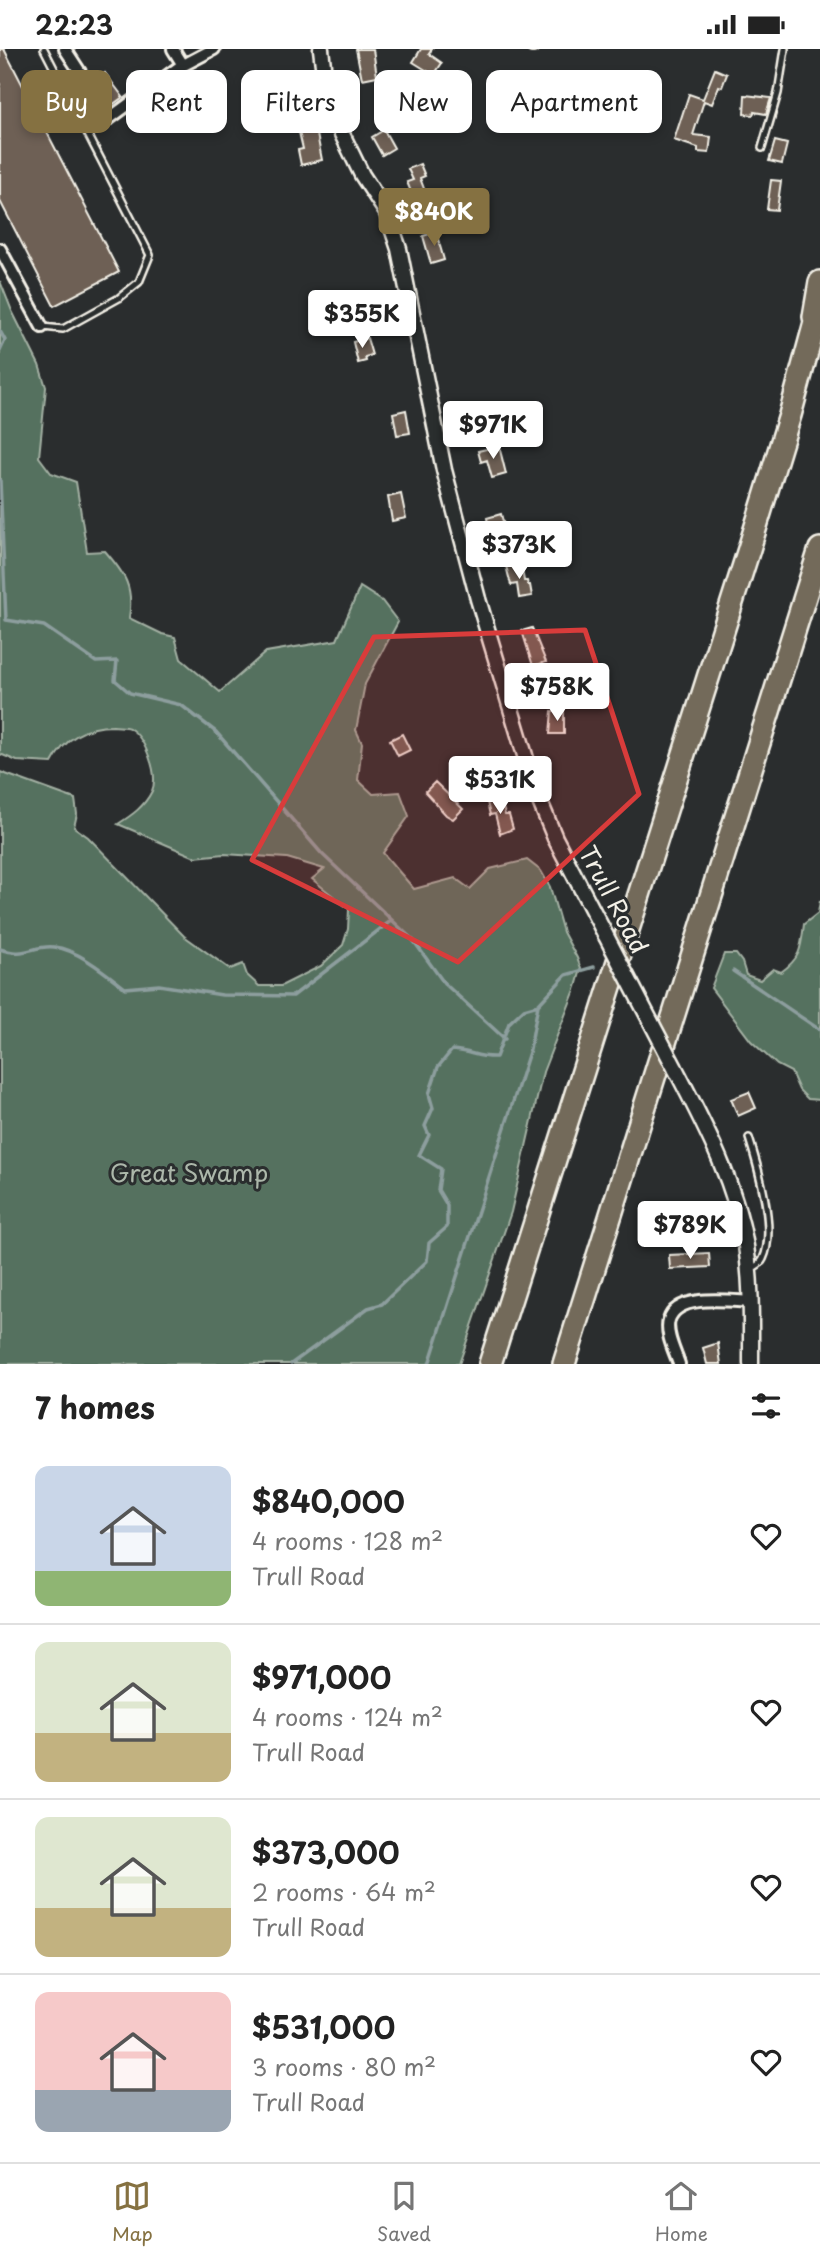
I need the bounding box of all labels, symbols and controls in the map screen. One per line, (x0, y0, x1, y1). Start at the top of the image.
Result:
text: 22:23 (35, 5, 113, 44)
chip: Buy (21, 70, 112, 133)
chip: Rent (126, 70, 227, 133)
chip: Filters (241, 70, 360, 133)
chip: New (374, 70, 472, 133)
chip: Apartment (486, 70, 662, 133)
pin: $840K (385, 189, 483, 248)
text: $840K (395, 193, 473, 228)
pin: $355K (313, 291, 411, 350)
text: $355K (324, 295, 400, 330)
pin: $971K (444, 401, 542, 461)
text: $971K (459, 406, 527, 441)
pin: $373K (470, 521, 568, 581)
text: $373K (482, 526, 556, 561)
pin: $758K (508, 663, 606, 723)
text: $758K (520, 668, 594, 703)
pin: $531K (451, 757, 549, 816)
text: $531K (465, 761, 535, 796)
street label: Trull Road (571, 838, 658, 960)
park label: Great Swamp (110, 1154, 268, 1190)
pin: $789K (641, 1201, 739, 1261)
text: $789K (654, 1206, 726, 1241)
text: 7 homes (35, 1384, 155, 1429)
icon: filters (747, 1387, 785, 1425)
text: $840,000 (252, 1478, 405, 1523)
icon: home (91, 1494, 175, 1578)
icon: heart (747, 1517, 785, 1555)
text: 4 rooms · 128 m² (252, 1523, 443, 1558)
text: Trull Road (252, 1558, 365, 1593)
text: $971,000 (252, 1654, 391, 1699)
icon: home (91, 1670, 175, 1754)
icon: heart (747, 1693, 785, 1731)
text: 4 rooms · 124 m² (252, 1699, 443, 1734)
text: Trull Road (252, 1734, 365, 1769)
text: $373,000 (252, 1829, 400, 1874)
icon: home (91, 1845, 175, 1929)
icon: heart (747, 1868, 785, 1906)
text: 2 rooms · 64 m² (252, 1874, 436, 1909)
text: Trull Road (252, 1909, 365, 1944)
text: $531,000 (252, 2004, 395, 2049)
icon: home (91, 2020, 175, 2104)
icon: heart (747, 2043, 785, 2081)
text: 3 rooms · 80 m² (252, 2049, 436, 2084)
text: Trull Road (252, 2084, 365, 2119)
tab: Map (112, 2177, 153, 2247)
tab: Saved (377, 2177, 431, 2247)
tab: Home (655, 2177, 708, 2247)

